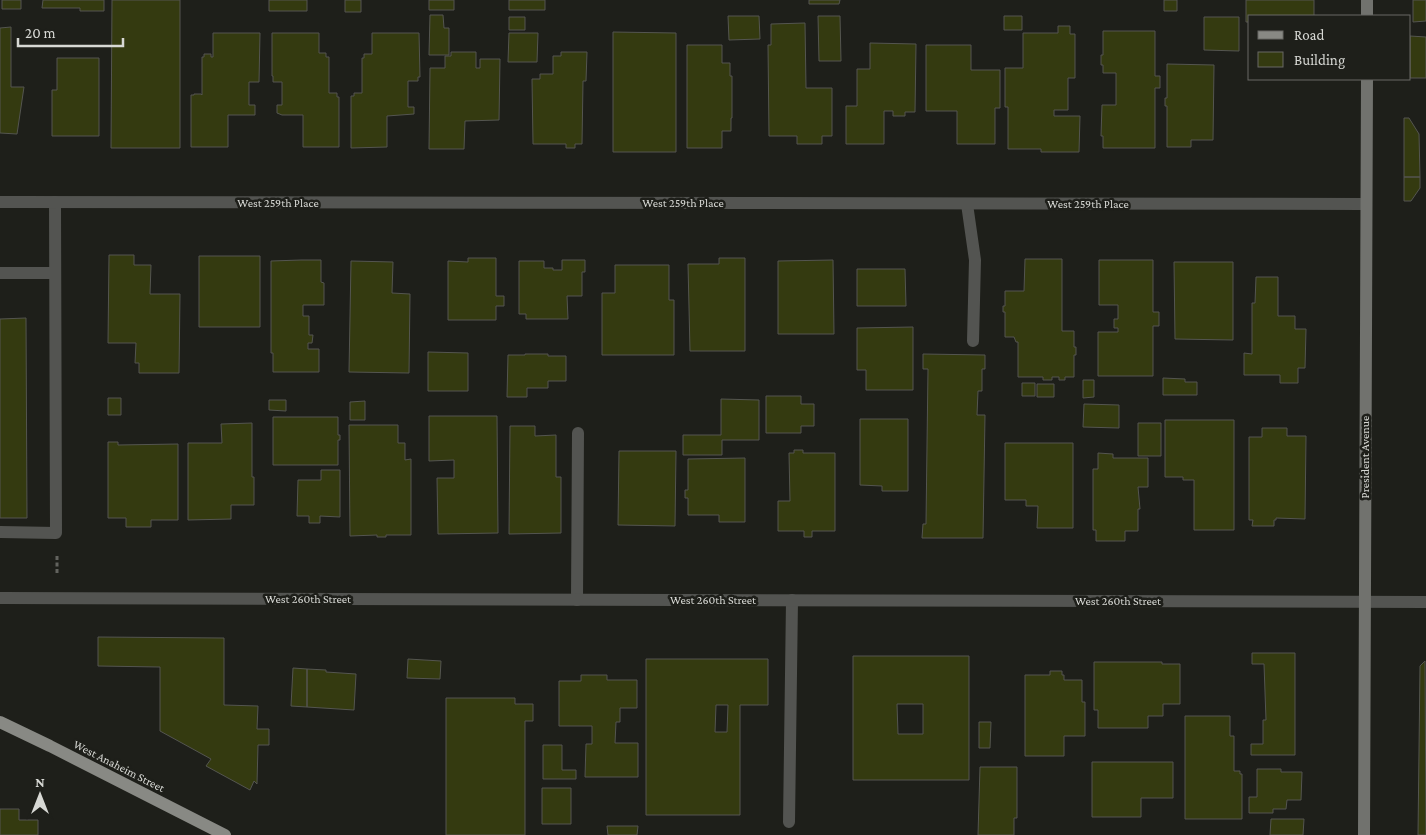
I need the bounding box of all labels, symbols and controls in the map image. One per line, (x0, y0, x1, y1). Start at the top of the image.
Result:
scale bar (18, 15, 122, 47)
legend (1248, 15, 1411, 80)
text: 20 m (25, 25, 56, 41)
text: Road (1294, 27, 1325, 43)
text: Building (1294, 52, 1345, 69)
street label: West 259th Place (237, 196, 319, 210)
street label: West 259th Place (642, 196, 724, 210)
street label: West 259th Place (1047, 197, 1129, 211)
street label: President Avenue (1358, 416, 1372, 498)
street label: West 260th Street (265, 592, 352, 606)
street label: West 260th Street (670, 593, 757, 607)
street label: West 260th Street (1075, 594, 1162, 608)
street label: West Anaheim Street (71, 737, 168, 795)
north arrow (15, 770, 65, 820)
text: N (35, 774, 45, 790)

